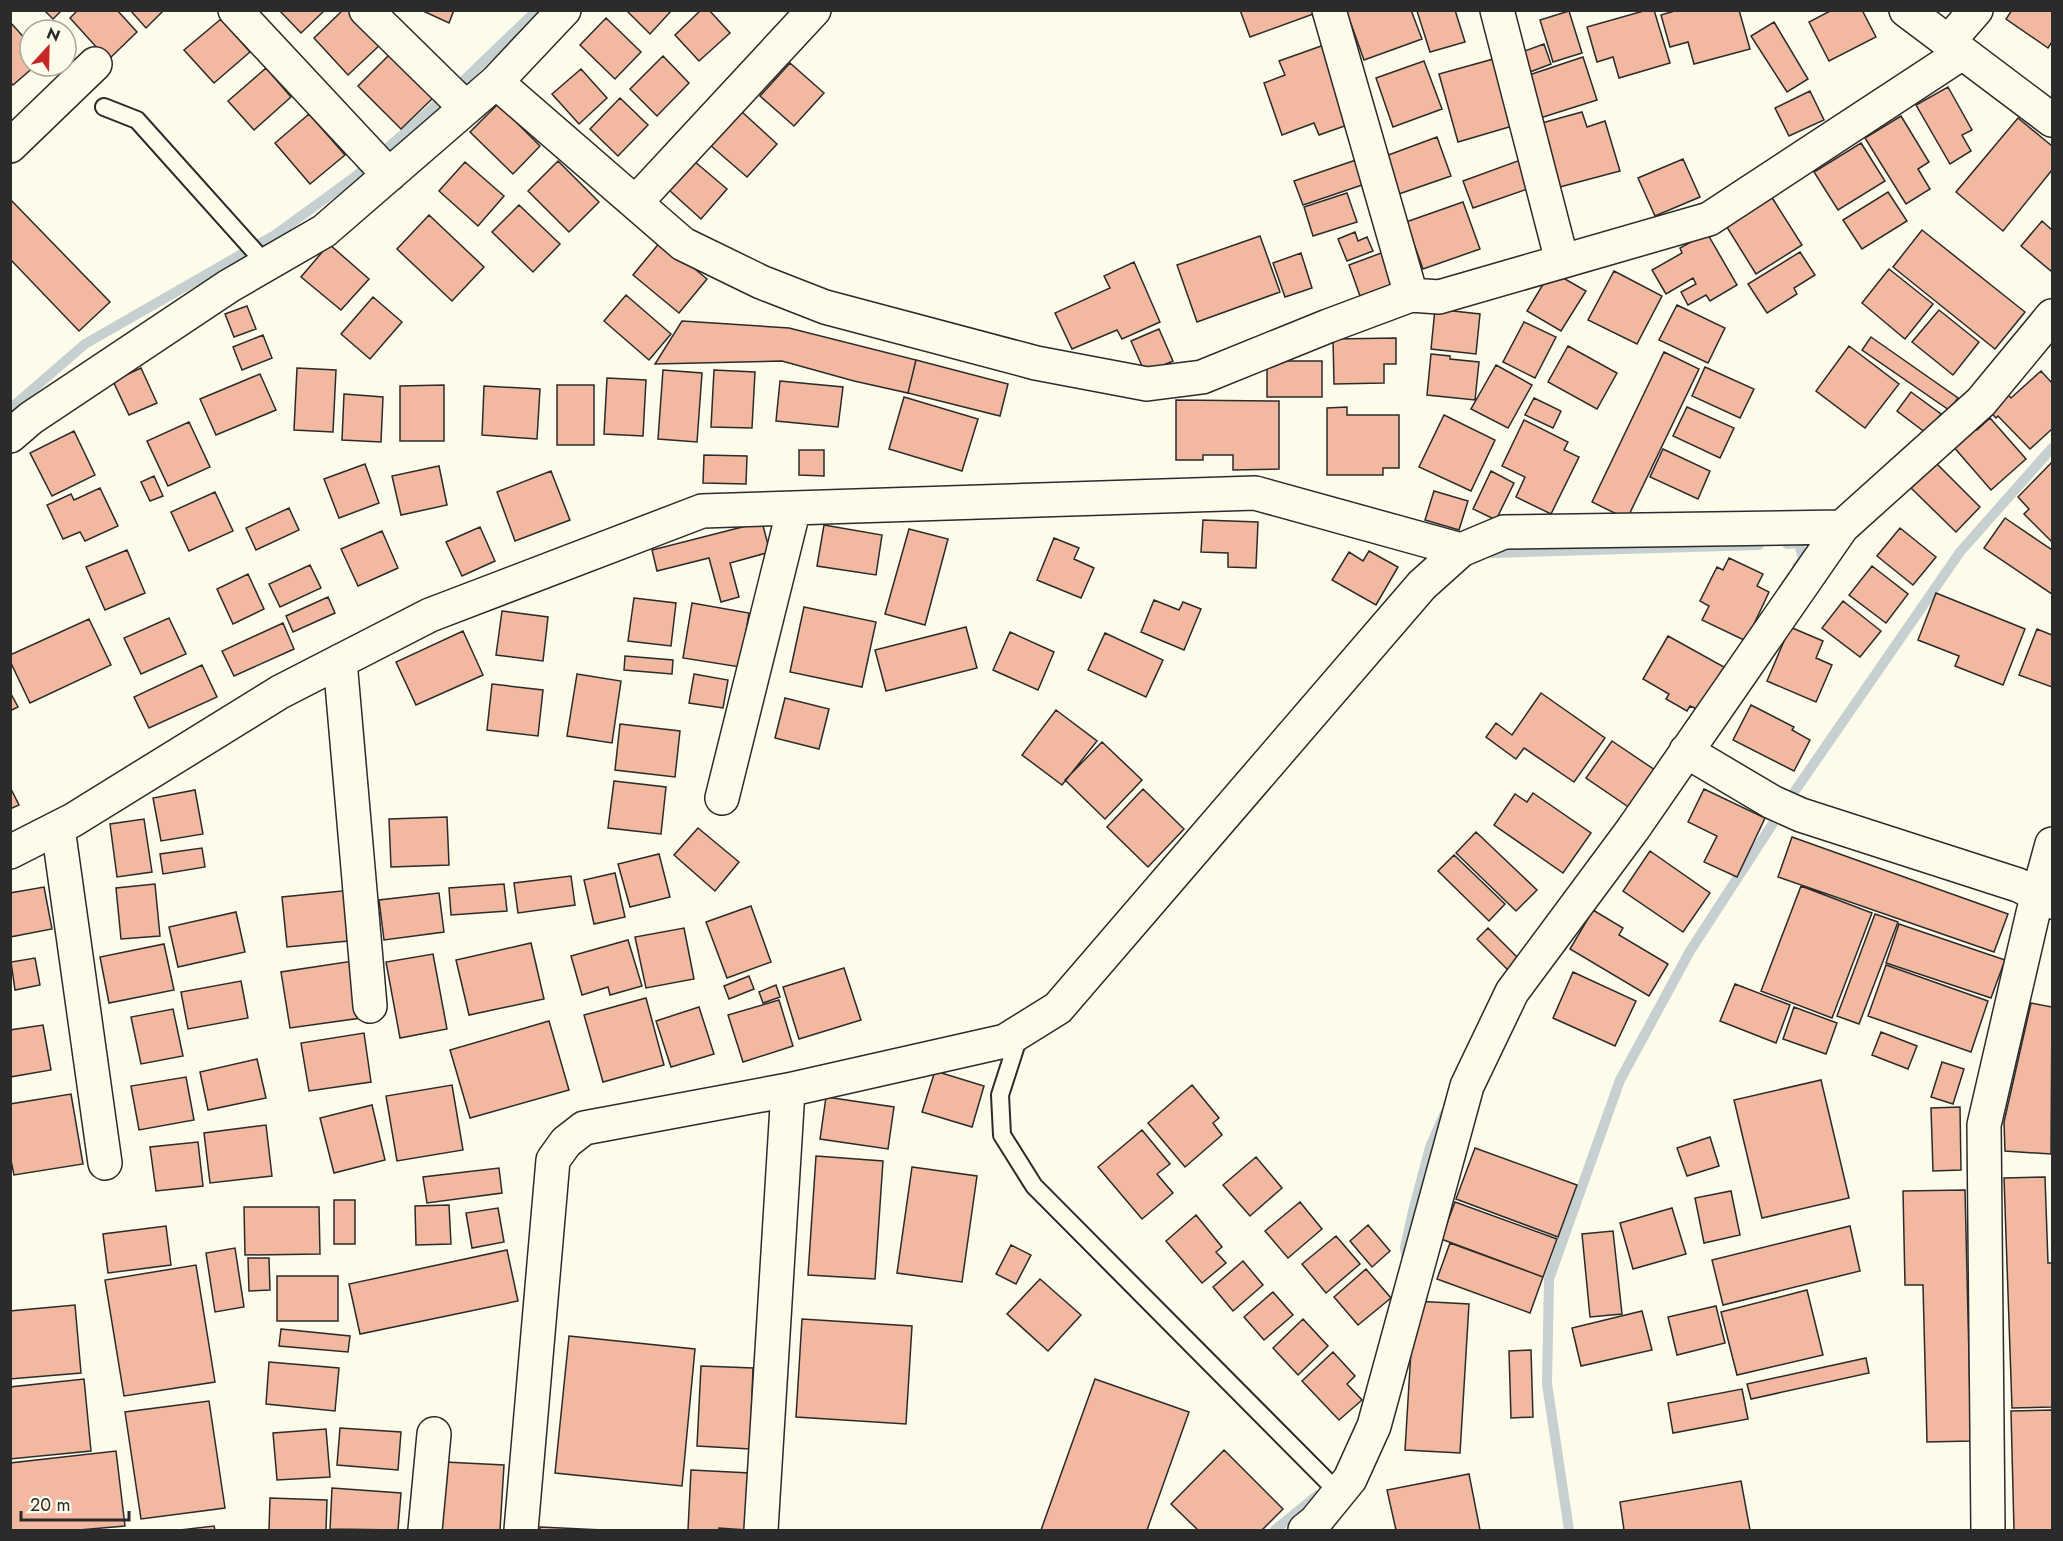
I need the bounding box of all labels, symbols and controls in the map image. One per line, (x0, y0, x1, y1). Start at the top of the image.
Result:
north arrow (18, 18, 78, 78)
text: N (43, 22, 64, 48)
scale bar (21, 1484, 129, 1522)
text: 20 m (30, 1492, 70, 1518)

